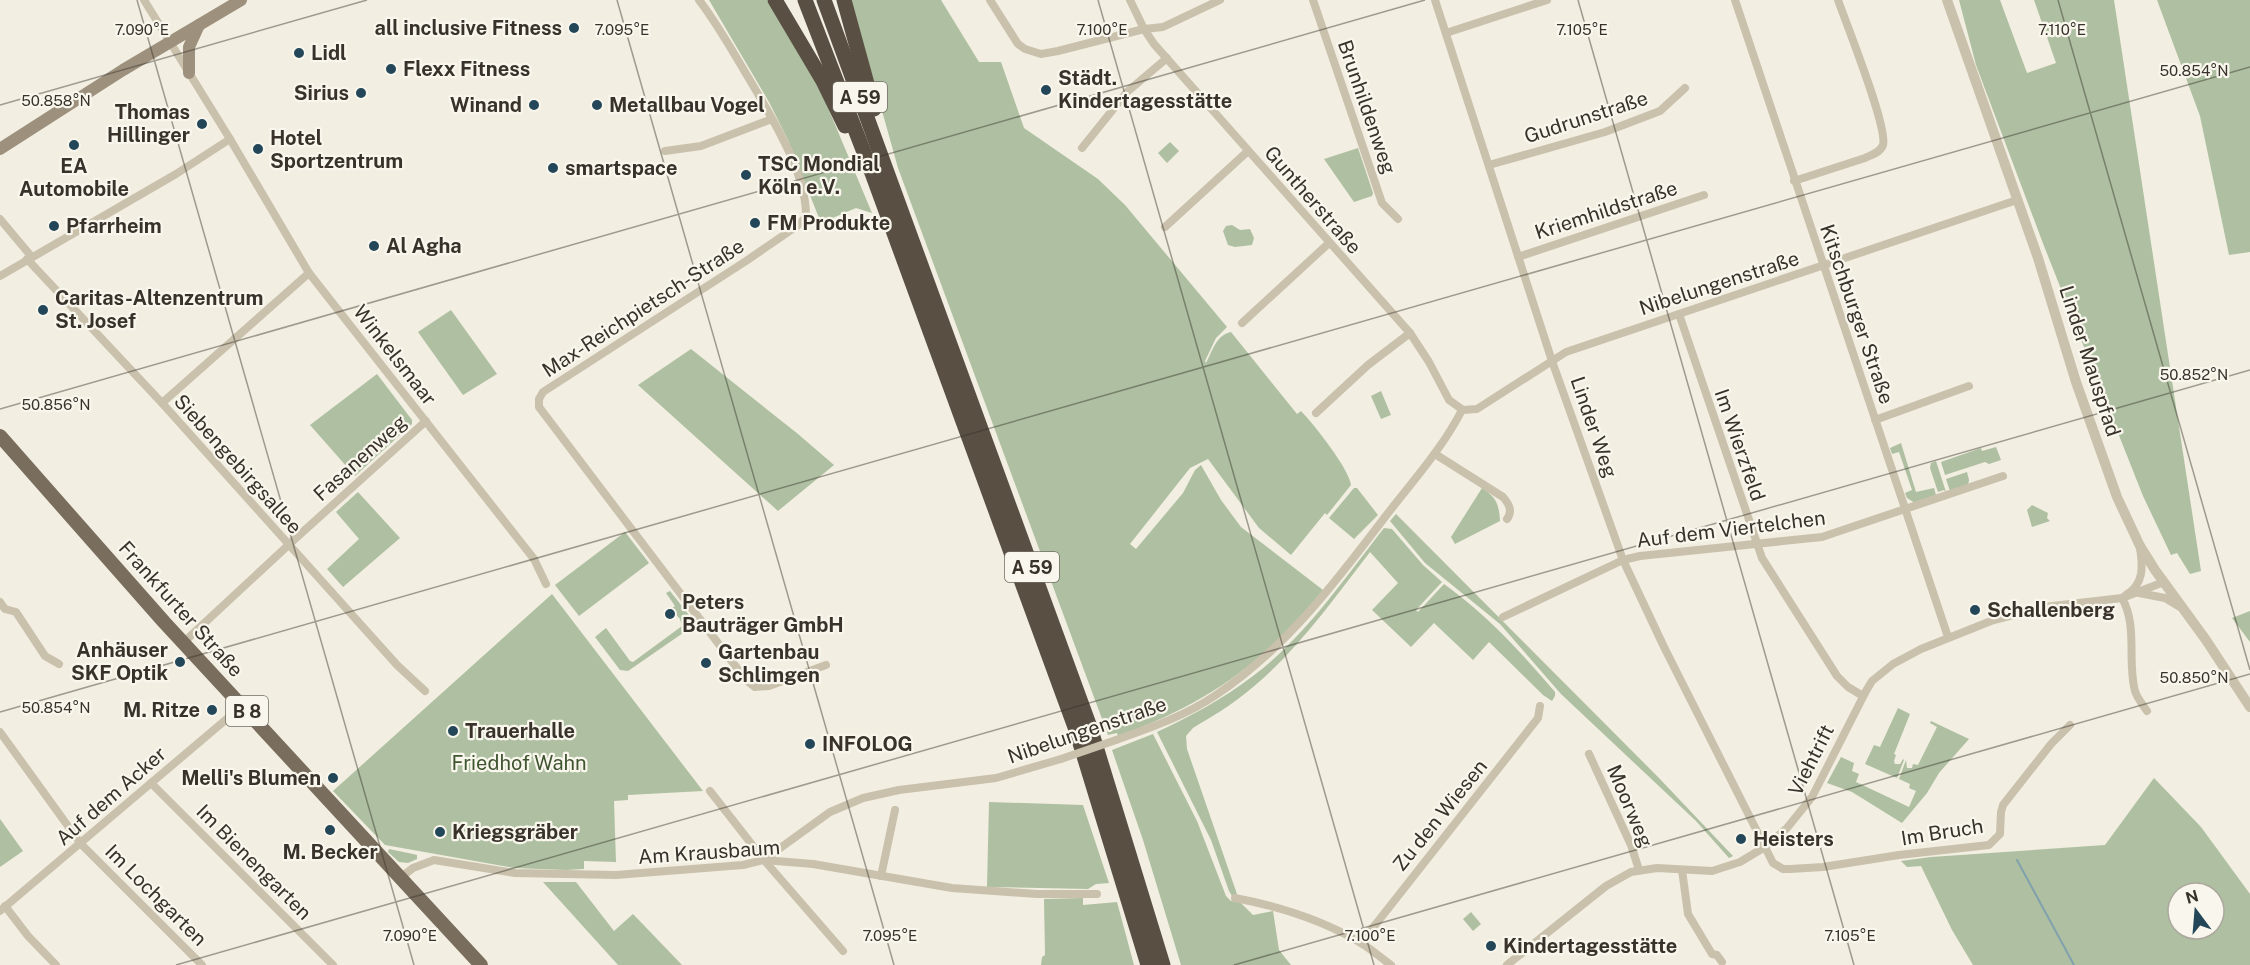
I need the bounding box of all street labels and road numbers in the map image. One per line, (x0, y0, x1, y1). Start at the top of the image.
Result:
street label: Brunhildenweg (1333, 37, 1401, 177)
road number: A 59 (833, 82, 887, 112)
street label: Gudrunstraße (1521, 86, 1651, 148)
street label: Guntherstraße (1260, 141, 1366, 259)
street label: Kriemhildstraße (1532, 176, 1680, 244)
street label: Kitschburger Straße (1815, 221, 1899, 407)
street label: Max-Reichpietsch-Straße (538, 234, 748, 382)
street label: Nibelungenstraße (1636, 246, 1802, 320)
street label: Linder Mauspfad (2054, 283, 2126, 439)
street label: Winkelsmaar (348, 300, 442, 410)
street label: Linder Weg (1565, 373, 1623, 481)
street label: Im Wierzfeld (1710, 386, 1770, 504)
street label: Siebengebirgsallee (169, 389, 307, 539)
street label: Fasanenweg (308, 410, 412, 506)
street label: Auf dem Viertelchen (1635, 506, 1827, 552)
street label: Frankfurter Straße (114, 536, 248, 682)
road number: A 59 (1005, 552, 1059, 582)
street label: Nibelungenstraße (1004, 692, 1170, 768)
road number: B 8 (226, 696, 268, 726)
street label: Viehtrift (1783, 720, 1839, 800)
street label: Auf dem Acker (51, 742, 171, 850)
street label: Zu den Wiesen (1388, 754, 1492, 876)
street label: Moorweg (1602, 761, 1658, 851)
street label: Im Bienengarten (191, 799, 317, 925)
street label: Im Bruch (1899, 814, 1985, 850)
street label: Am Krausbaum (637, 835, 781, 869)
street label: Im Lochgarten (100, 839, 212, 951)

